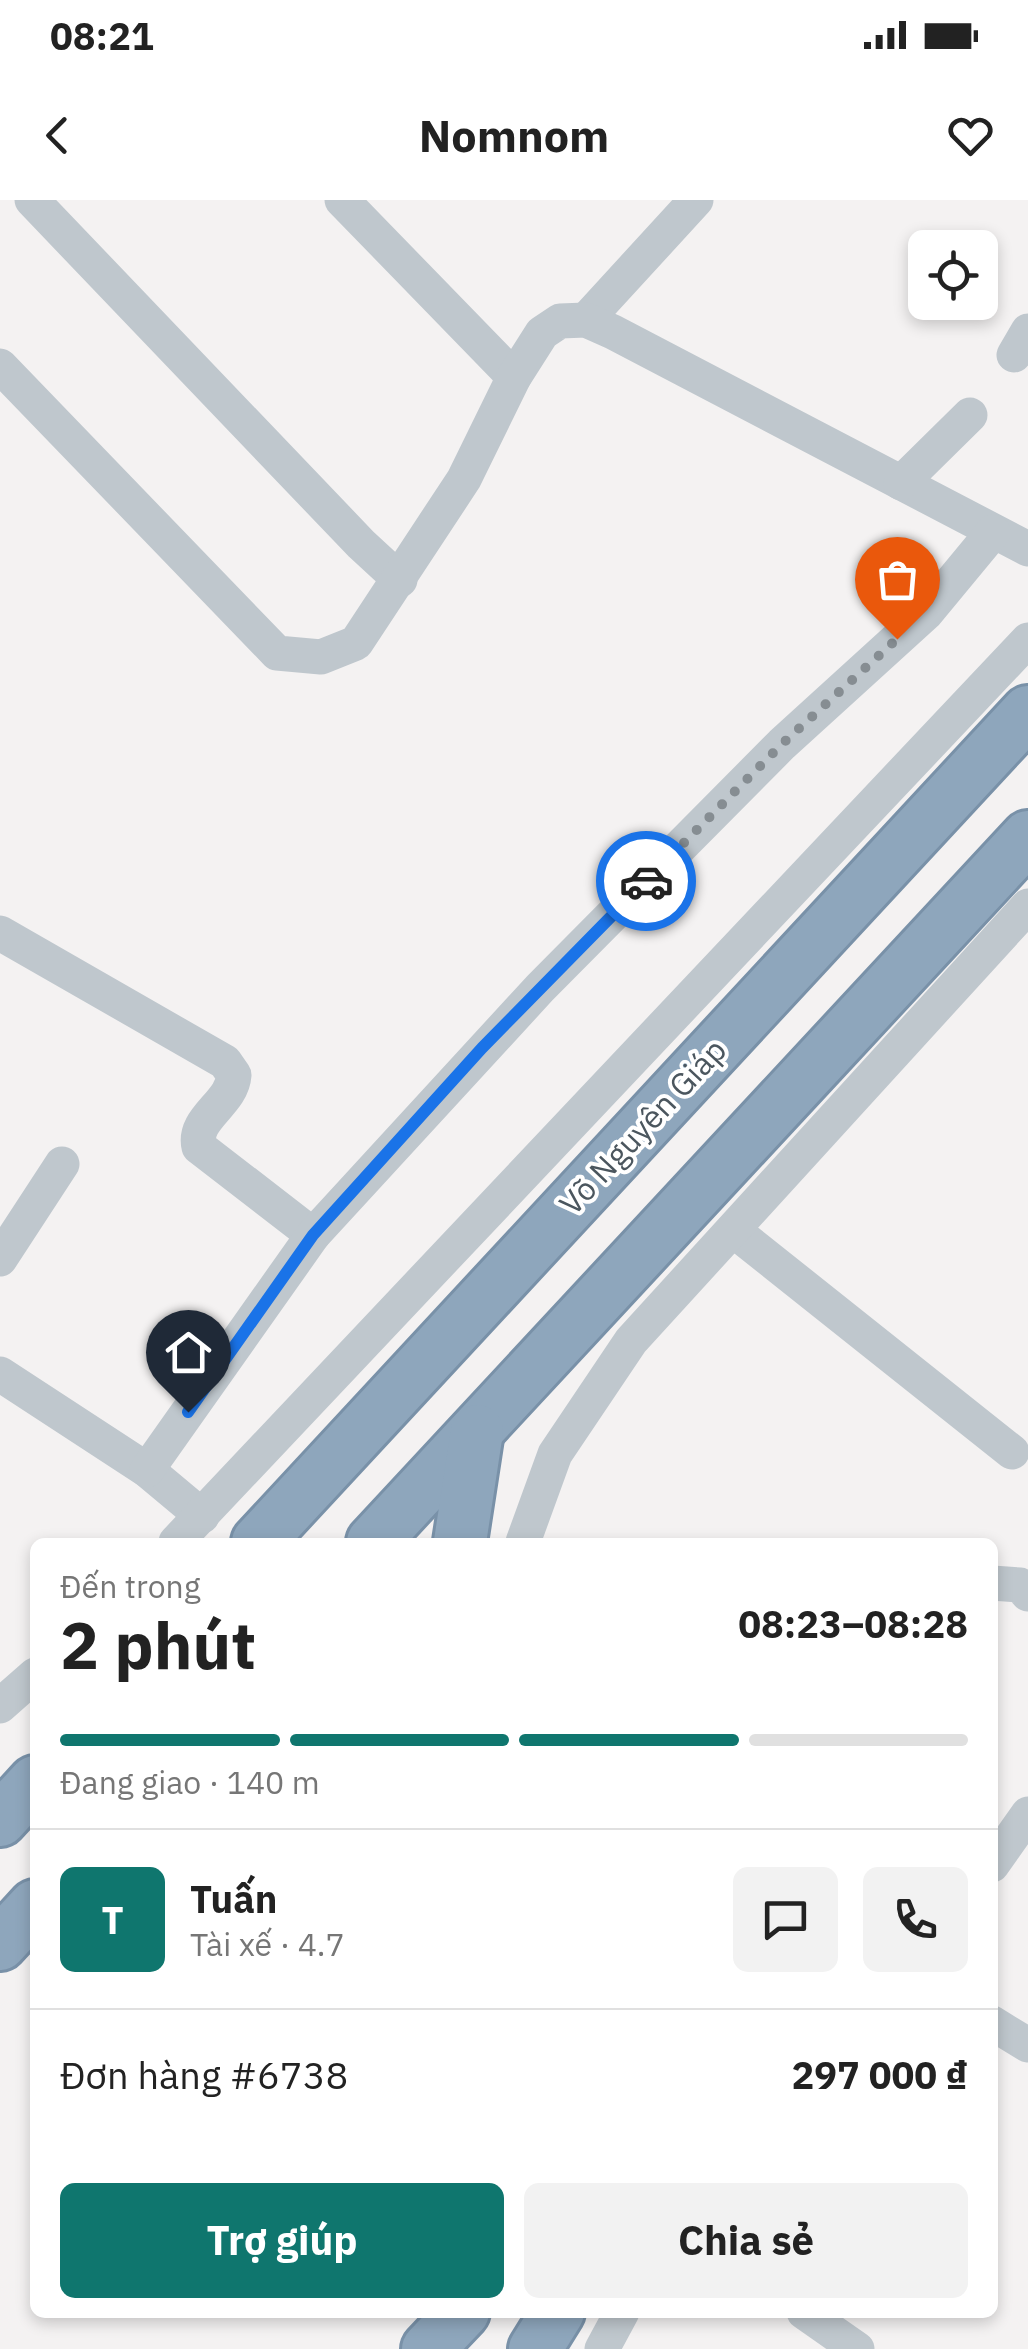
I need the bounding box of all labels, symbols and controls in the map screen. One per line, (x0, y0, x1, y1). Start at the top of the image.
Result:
text: 08:21 (50, 11, 154, 60)
text: Nomnom (419, 106, 609, 164)
icon: back (30, 108, 85, 163)
icon: heart (943, 108, 998, 163)
map controls (908, 230, 998, 320)
button: locate (908, 230, 998, 320)
pin (855, 537, 940, 640)
icon: bag (870, 552, 925, 607)
courier (596, 831, 696, 931)
icon: car (619, 854, 674, 909)
street label: Võ Nguyên Giáp (550, 1029, 735, 1223)
pin (146, 1310, 231, 1413)
icon: home (161, 1325, 216, 1380)
text: Đến trong (60, 1565, 201, 1607)
text: 08:23–08:28 (738, 1599, 968, 1648)
text: 2 phút (60, 1602, 256, 1687)
text: Đang giao · 140 m (60, 1761, 320, 1803)
button: chat (733, 1867, 838, 1972)
button: phone (863, 1867, 968, 1972)
text: Tuấn (190, 1874, 277, 1923)
text: T (101, 1895, 124, 1944)
text: Tài xế · 4.7 (190, 1923, 345, 1965)
text: Đơn hàng #6738 (60, 2050, 348, 2099)
text: 297 000 ₫ (791, 2050, 968, 2099)
button: Trợ giúp (60, 2183, 504, 2298)
button: Chia sẻ (524, 2183, 968, 2298)

